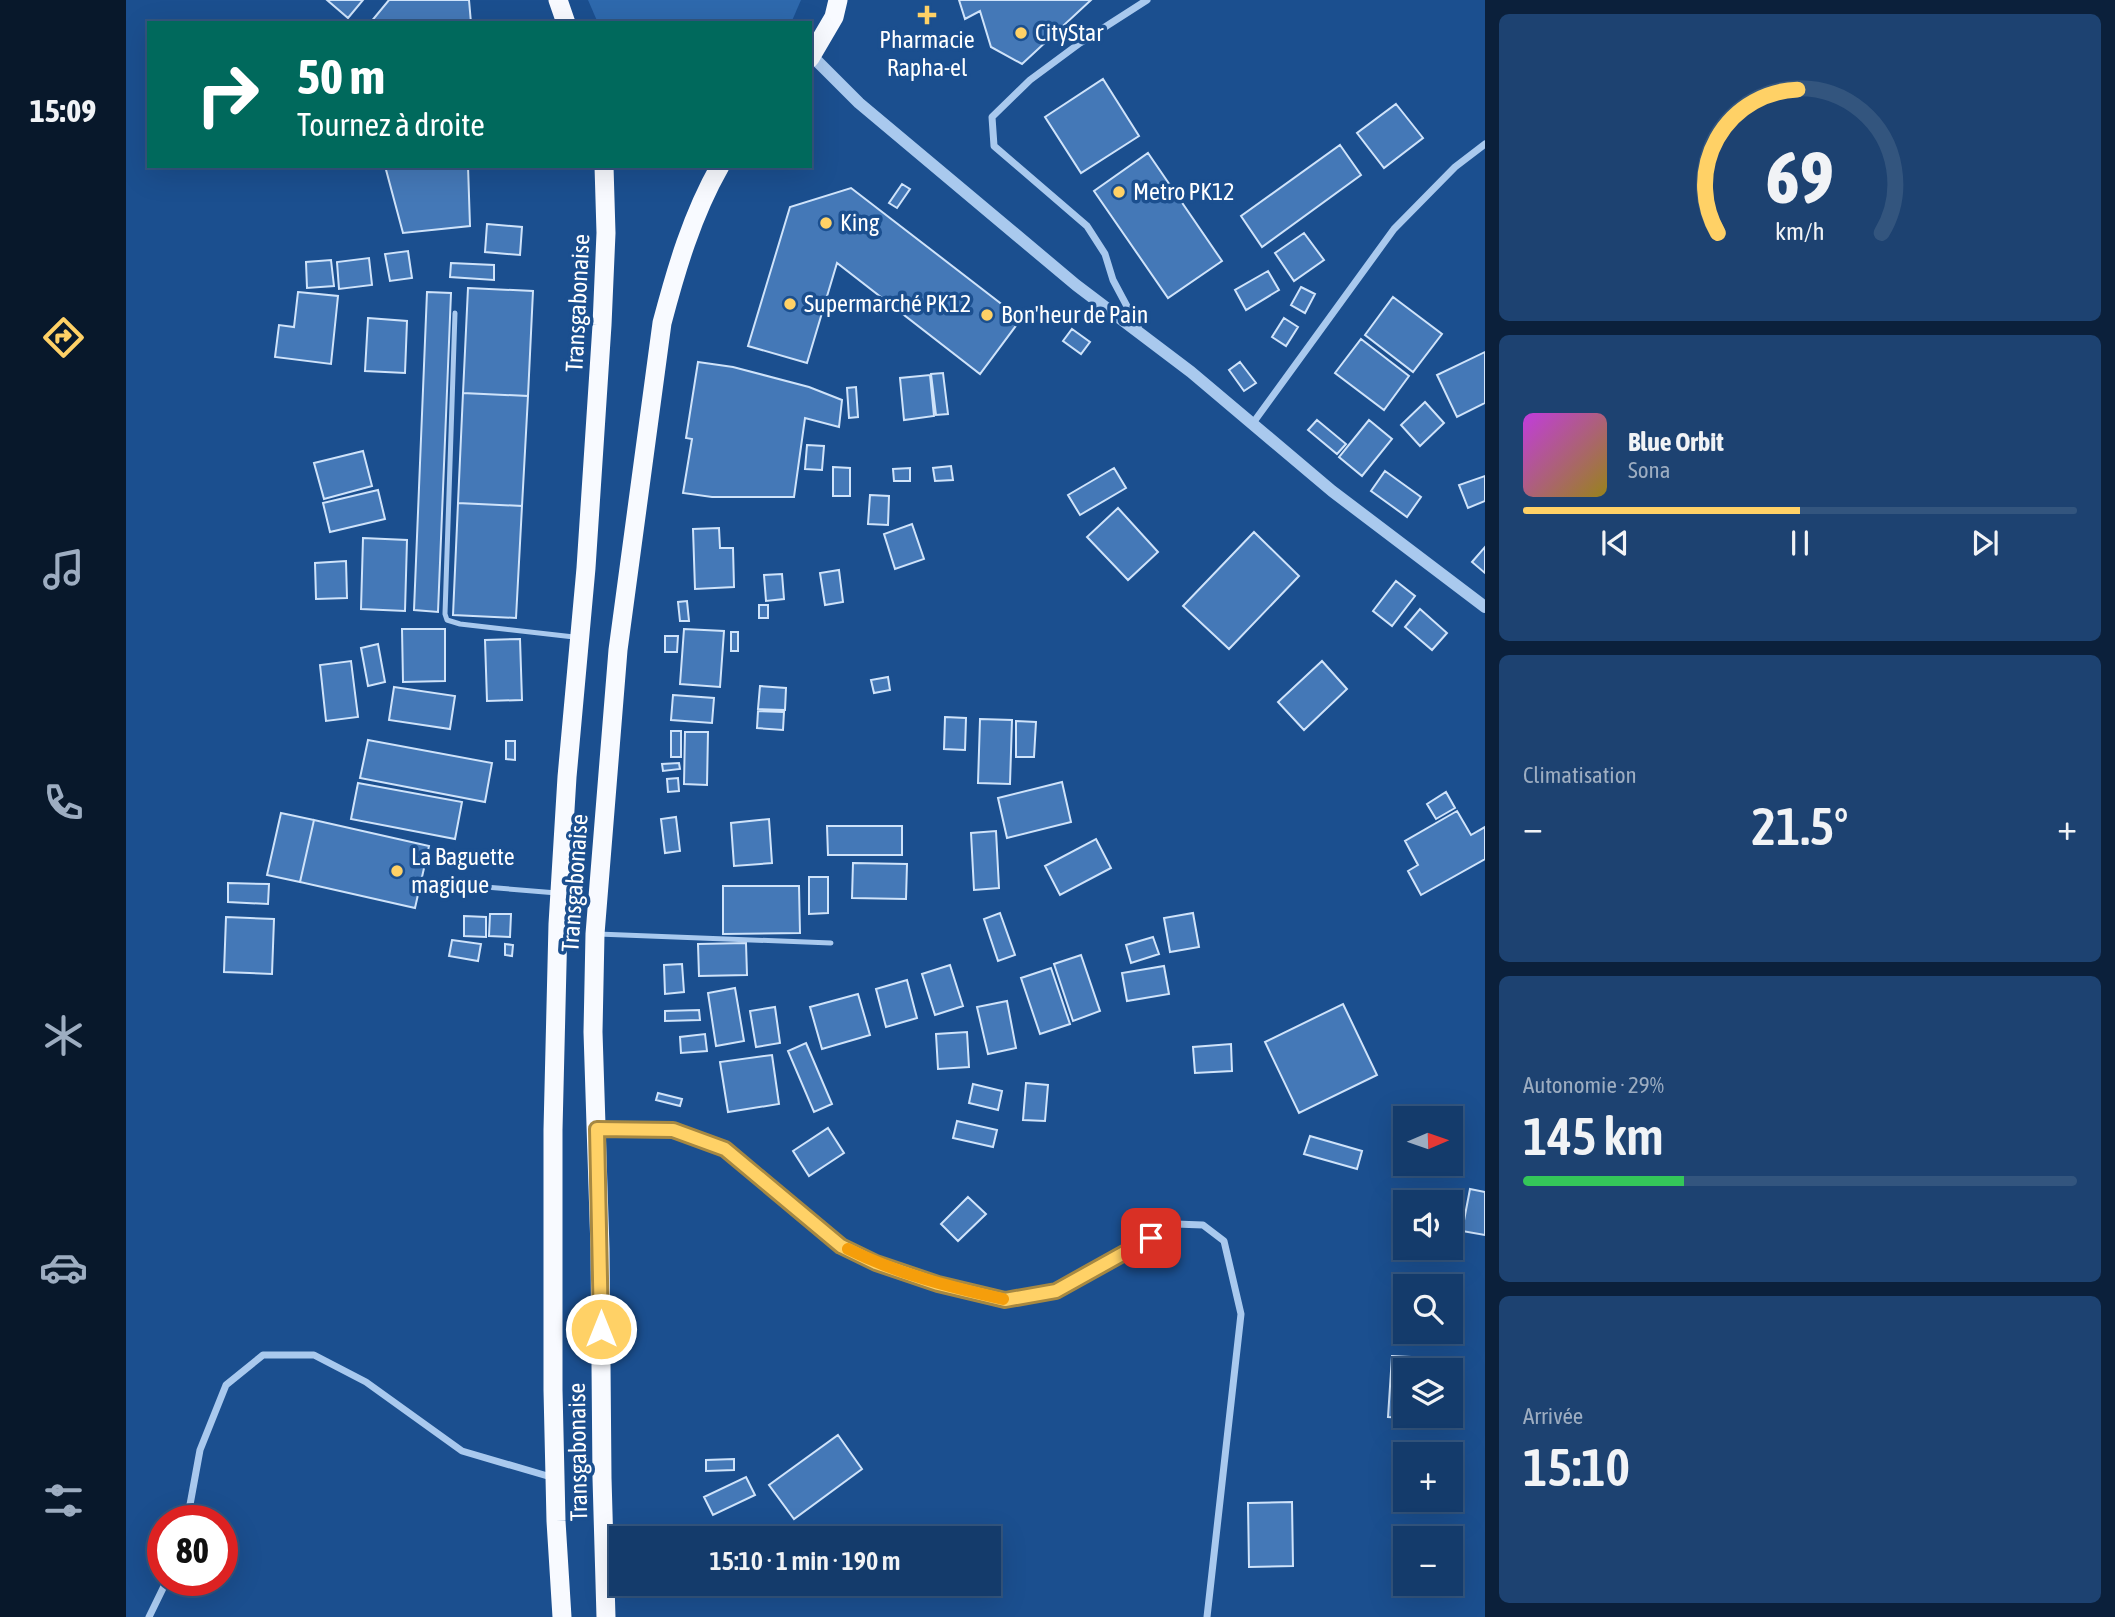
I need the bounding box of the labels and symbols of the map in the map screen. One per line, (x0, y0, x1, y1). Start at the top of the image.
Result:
marker: Pharmacie Rapha-el (919, 7, 935, 23)
place label: CityStar (1035, 19, 1104, 46)
marker: CityStar (1013, 25, 1029, 41)
place label: Pharmacie Rapha-el (879, 26, 975, 81)
place label: Metro PK12 (1133, 178, 1235, 205)
marker: Metro PK12 (1111, 184, 1127, 200)
place label: King (840, 209, 880, 236)
marker: King (818, 215, 834, 231)
street label: Transgabonaise (560, 233, 595, 373)
place label: Supermarché PK12 (804, 290, 971, 317)
marker: Supermarché PK12 (782, 296, 798, 312)
place label: Bon'heur de Pain (1001, 301, 1148, 328)
marker: Bon'heur de Pain (979, 307, 995, 323)
street label: Transgabonaise (556, 813, 593, 953)
place label: La Baguette magique (411, 843, 515, 898)
marker: La Baguette magique (389, 863, 405, 879)
north arrow (1393, 1106, 1463, 1176)
pin (1121, 1208, 1181, 1268)
position arrow (564, 1292, 638, 1366)
street label: Transgabonaise (563, 1383, 592, 1521)
speed limit sign: 80 (147, 1505, 238, 1596)

